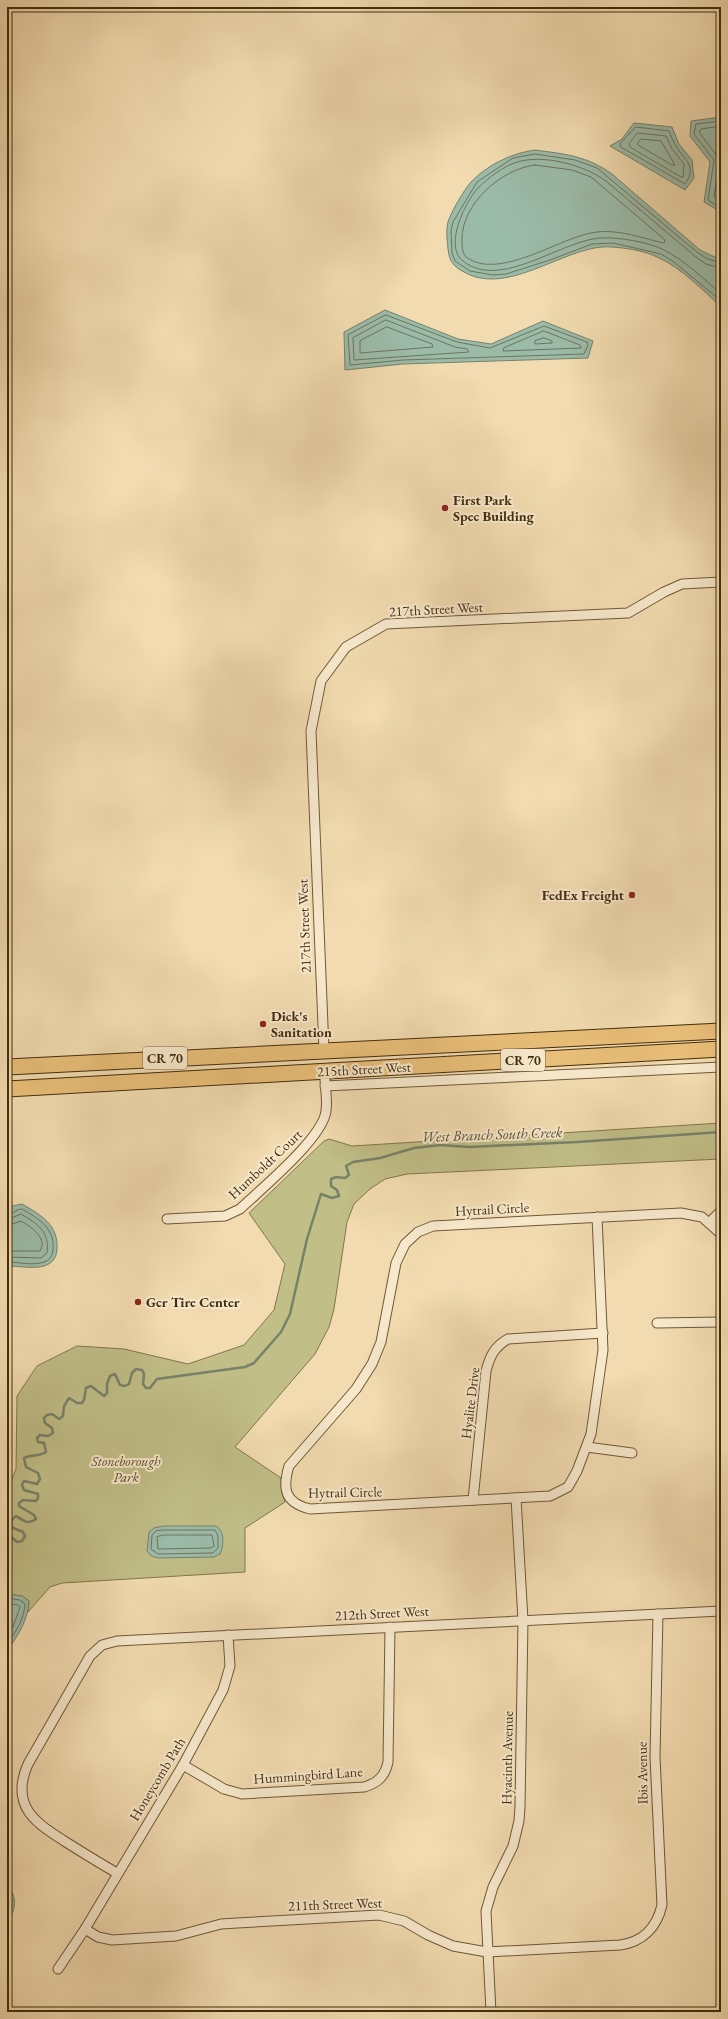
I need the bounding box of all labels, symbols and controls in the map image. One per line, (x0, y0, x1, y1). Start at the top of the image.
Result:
place label: First Park Spec Building (453, 491, 535, 525)
marker: First Park Spec Building (440, 503, 450, 513)
street label: 217th Street West (389, 598, 484, 620)
street label: 217th Street West (293, 878, 315, 973)
place label: FedEx Freight (542, 886, 625, 904)
marker: FedEx Freight (627, 890, 637, 900)
place label: Dick's Sanitation (271, 1007, 332, 1041)
marker: Dick's Sanitation (258, 1019, 268, 1029)
road number: CR 70 (143, 1047, 187, 1069)
road number: CR 70 (501, 1049, 545, 1071)
street label: 215th Street West (317, 1058, 412, 1080)
water label: West Branch South Creek (421, 1122, 563, 1146)
street label: Humboldt Court (224, 1125, 306, 1203)
street label: Hytrail Circle (454, 1198, 530, 1220)
place label: Gcr Tire Center (146, 1293, 240, 1311)
marker: Gcr Tire Center (133, 1297, 143, 1307)
street label: Hyalite Drive (457, 1366, 483, 1440)
park label: Stoneborough Park (90, 1452, 161, 1486)
street label: Hytrail Circle (308, 1482, 383, 1502)
street label: 212th Street West (335, 1602, 430, 1624)
street label: Hyacinth Avenue (497, 1710, 517, 1805)
street label: Honeycomb Path (125, 1734, 189, 1824)
street label: Ibis Avenue (632, 1741, 652, 1805)
street label: Hummingbird Lane (253, 1762, 364, 1788)
street label: 211th Street West (288, 1893, 383, 1915)

